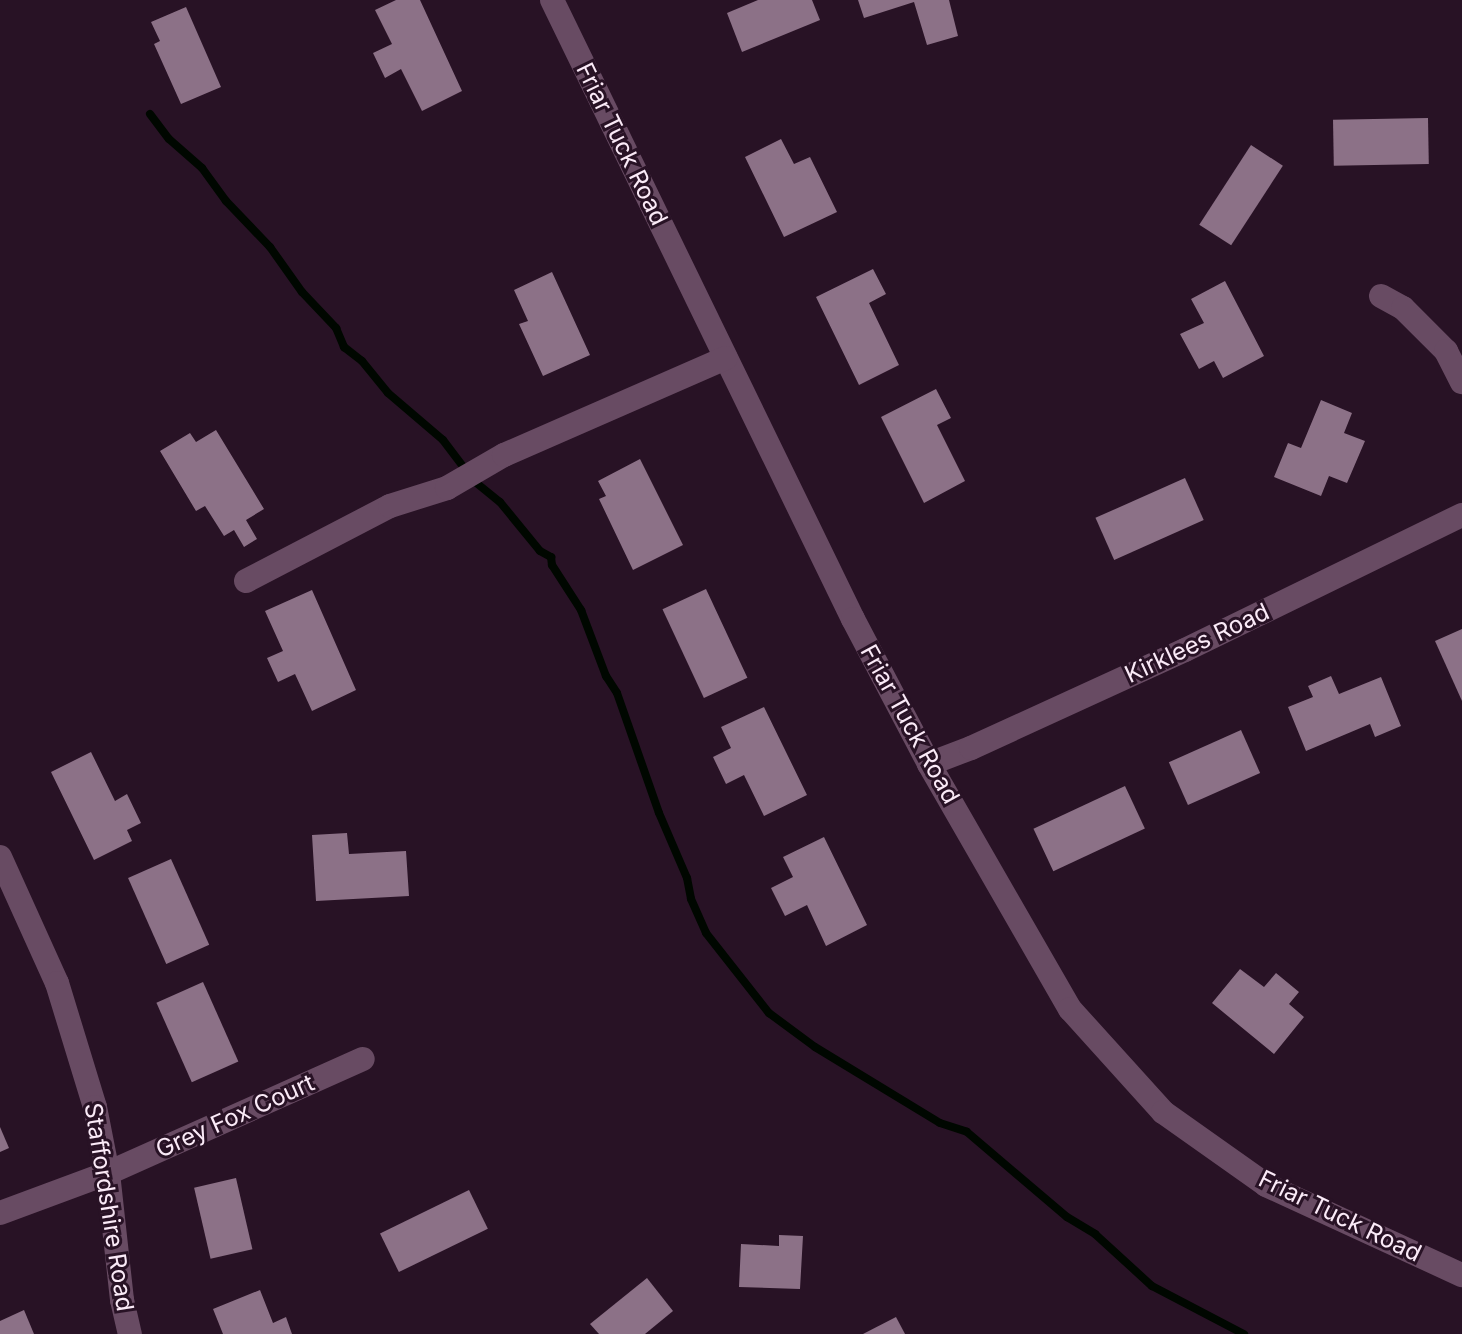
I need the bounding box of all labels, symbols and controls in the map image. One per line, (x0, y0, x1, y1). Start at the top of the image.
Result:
street label: Friar Tuck Road (570, 58, 674, 230)
street label: Kirklees Road (1120, 597, 1274, 689)
street label: Friar Tuck Road (854, 639, 966, 809)
street label: Grey Fox Court (151, 1068, 319, 1164)
street label: Staffordshire Road (78, 1101, 140, 1313)
street label: Friar Tuck Road (1254, 1164, 1426, 1268)

